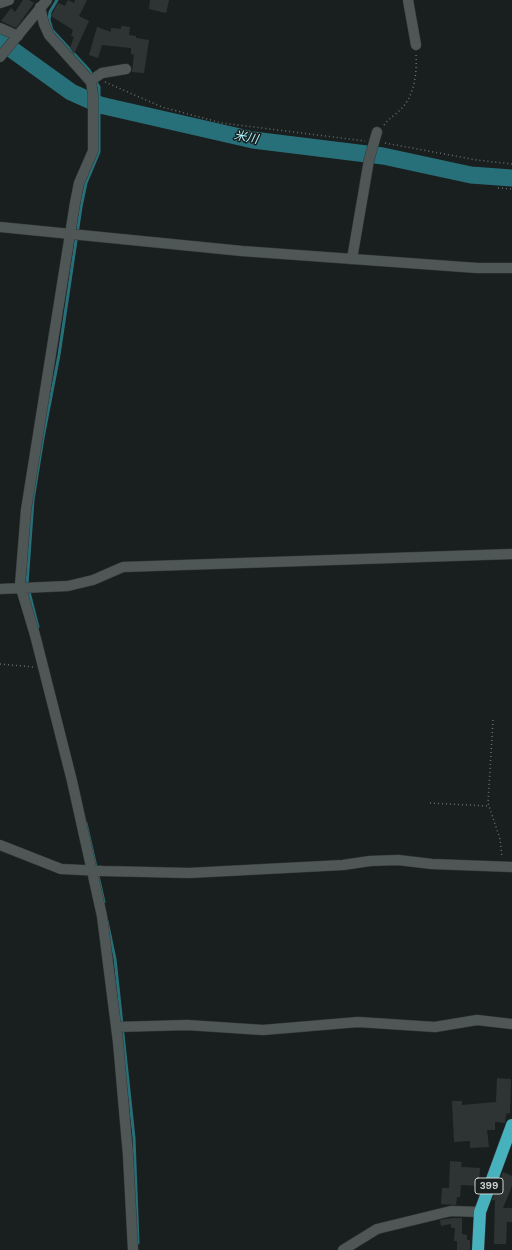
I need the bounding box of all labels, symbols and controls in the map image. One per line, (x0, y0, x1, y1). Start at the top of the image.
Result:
water label: 米川 (233, 129, 259, 147)
road number: 399 (475, 1178, 503, 1194)

